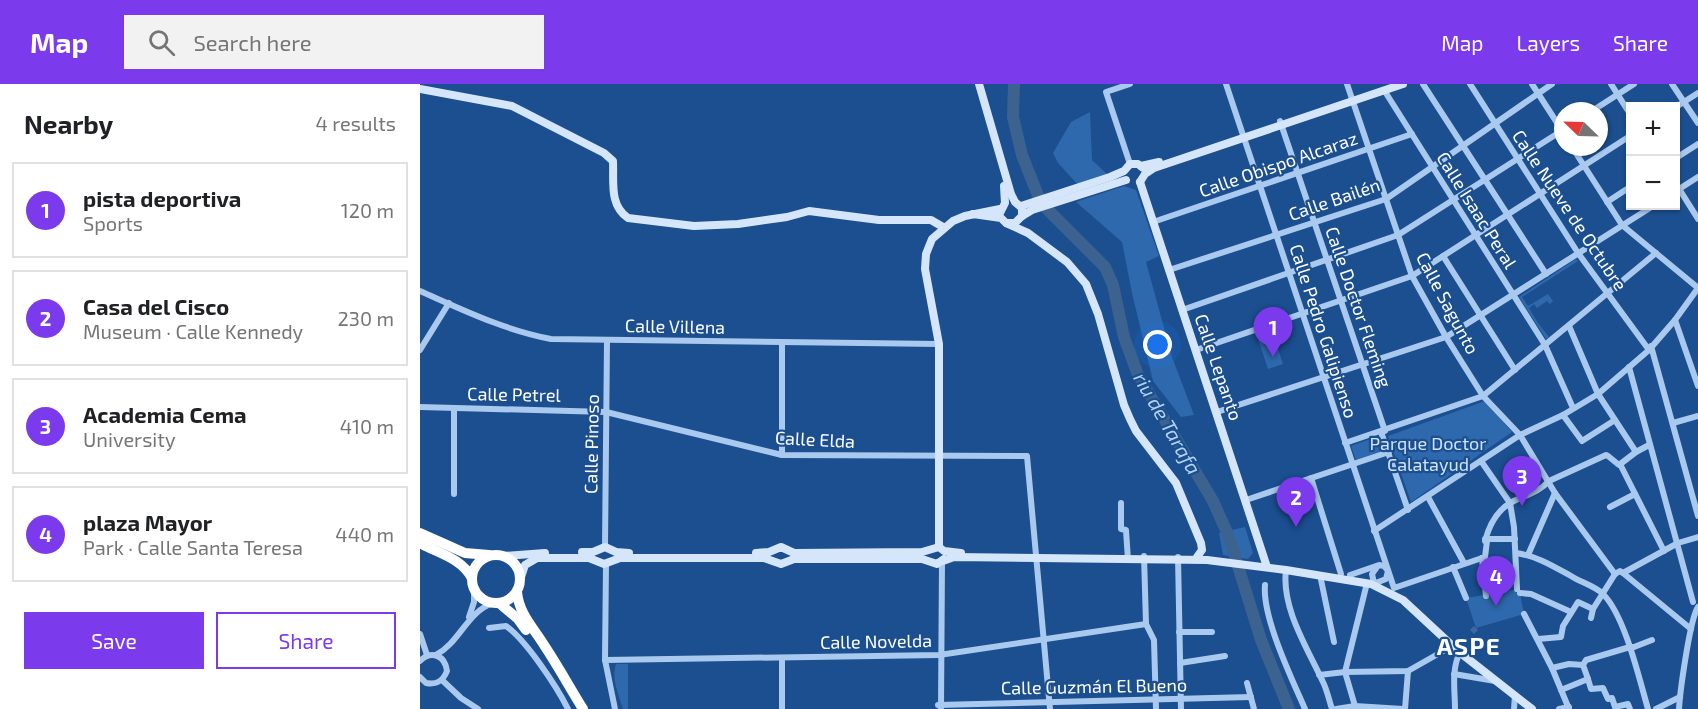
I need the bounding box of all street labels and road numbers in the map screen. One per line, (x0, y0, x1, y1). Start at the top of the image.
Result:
street label: Calle Nueve de Octubre (1508, 125, 1632, 295)
street label: Calle Obispo Alcaraz (1196, 127, 1360, 201)
street label: Calle Isaac Peral (1432, 148, 1522, 273)
street label: Calle Bailén (1285, 173, 1383, 225)
street label: Calle Doctor Fleming (1321, 224, 1397, 390)
street label: Calle Pedro Galipienso (1285, 241, 1363, 421)
street label: Calle Sagunto (1412, 248, 1484, 358)
street label: Calle Lepanto (1190, 311, 1248, 423)
street label: Calle Villena (625, 314, 725, 338)
street label: Calle Petrel (467, 382, 562, 406)
street label: Calle Pinoso (579, 394, 603, 494)
street label: Calle Elda (774, 426, 856, 452)
street label: Calle Novelda (820, 629, 932, 653)
street label: Calle Guzmán El Bueno (1001, 673, 1187, 699)

